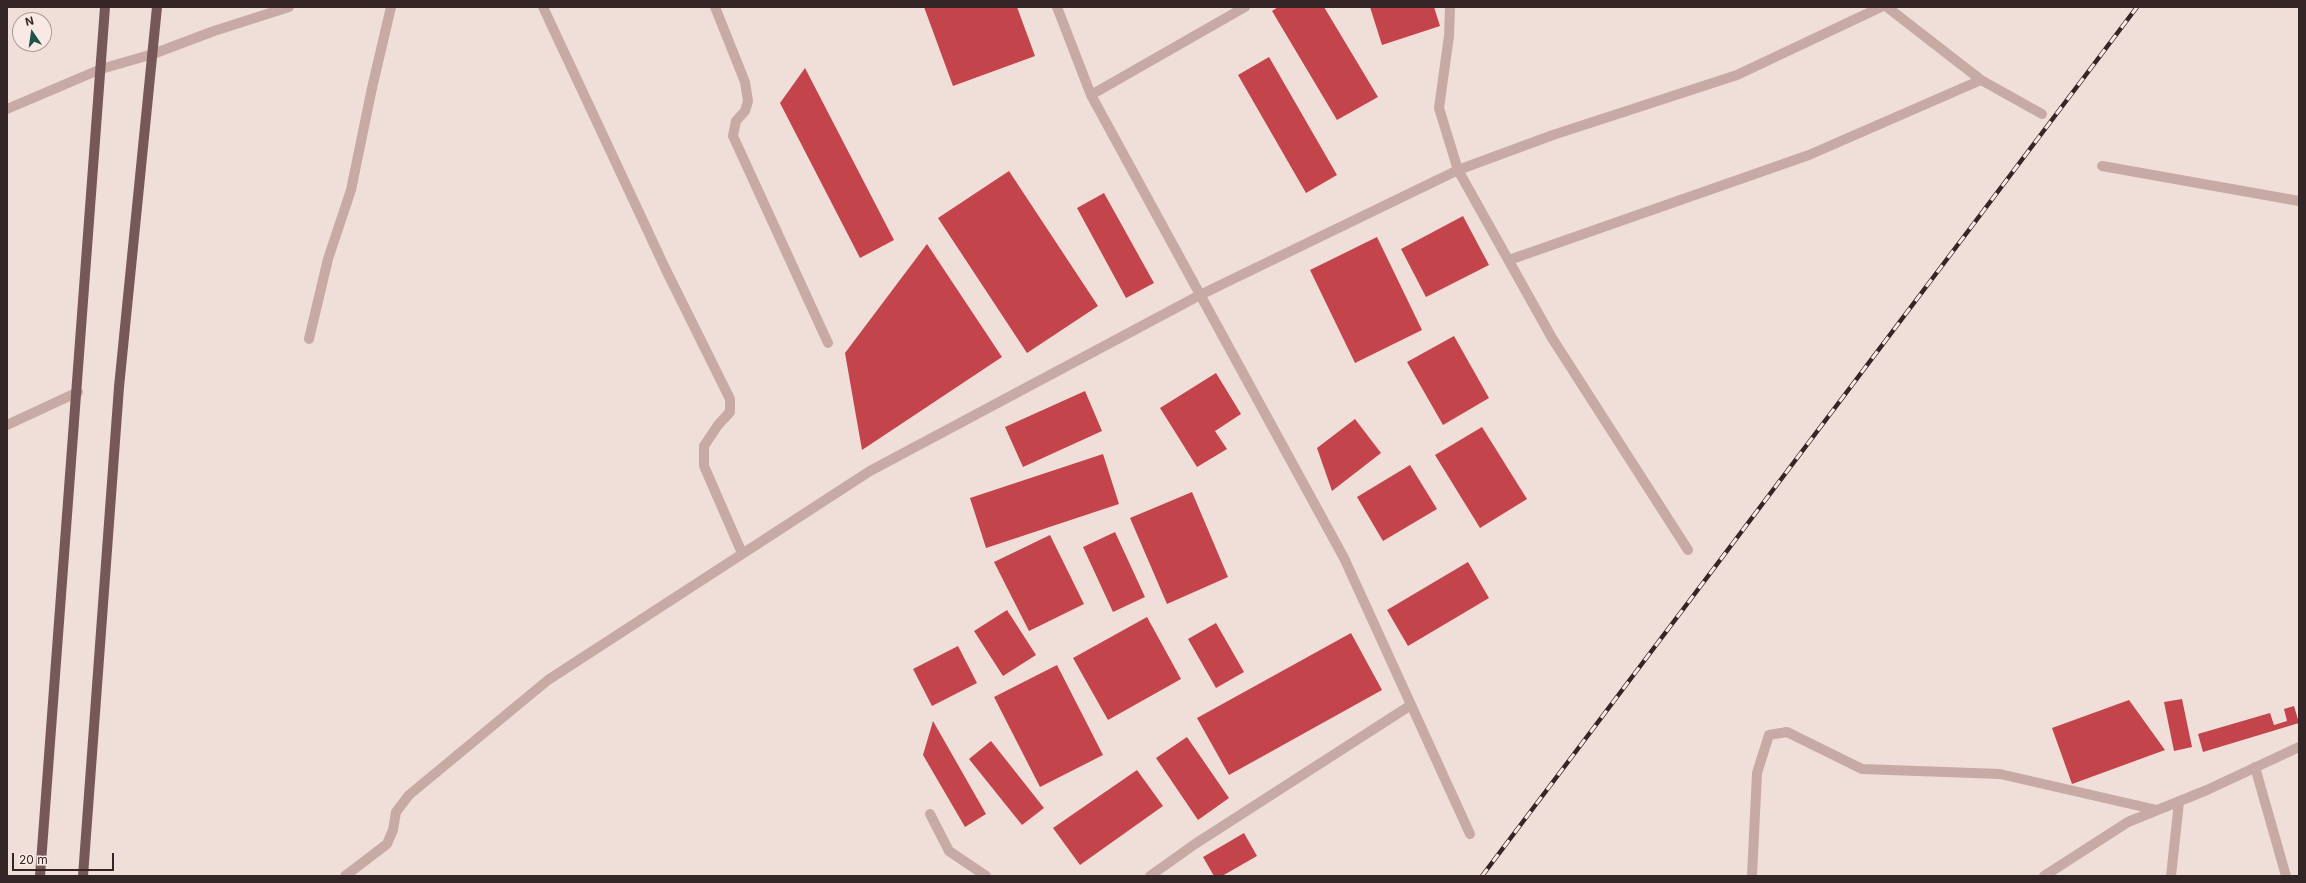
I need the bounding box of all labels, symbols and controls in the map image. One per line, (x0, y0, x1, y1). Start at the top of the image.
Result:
north arrow (12, 12, 52, 52)
text: N (24, 14, 35, 29)
scale bar (14, 845, 116, 871)
text: 20 m (19, 852, 48, 867)

